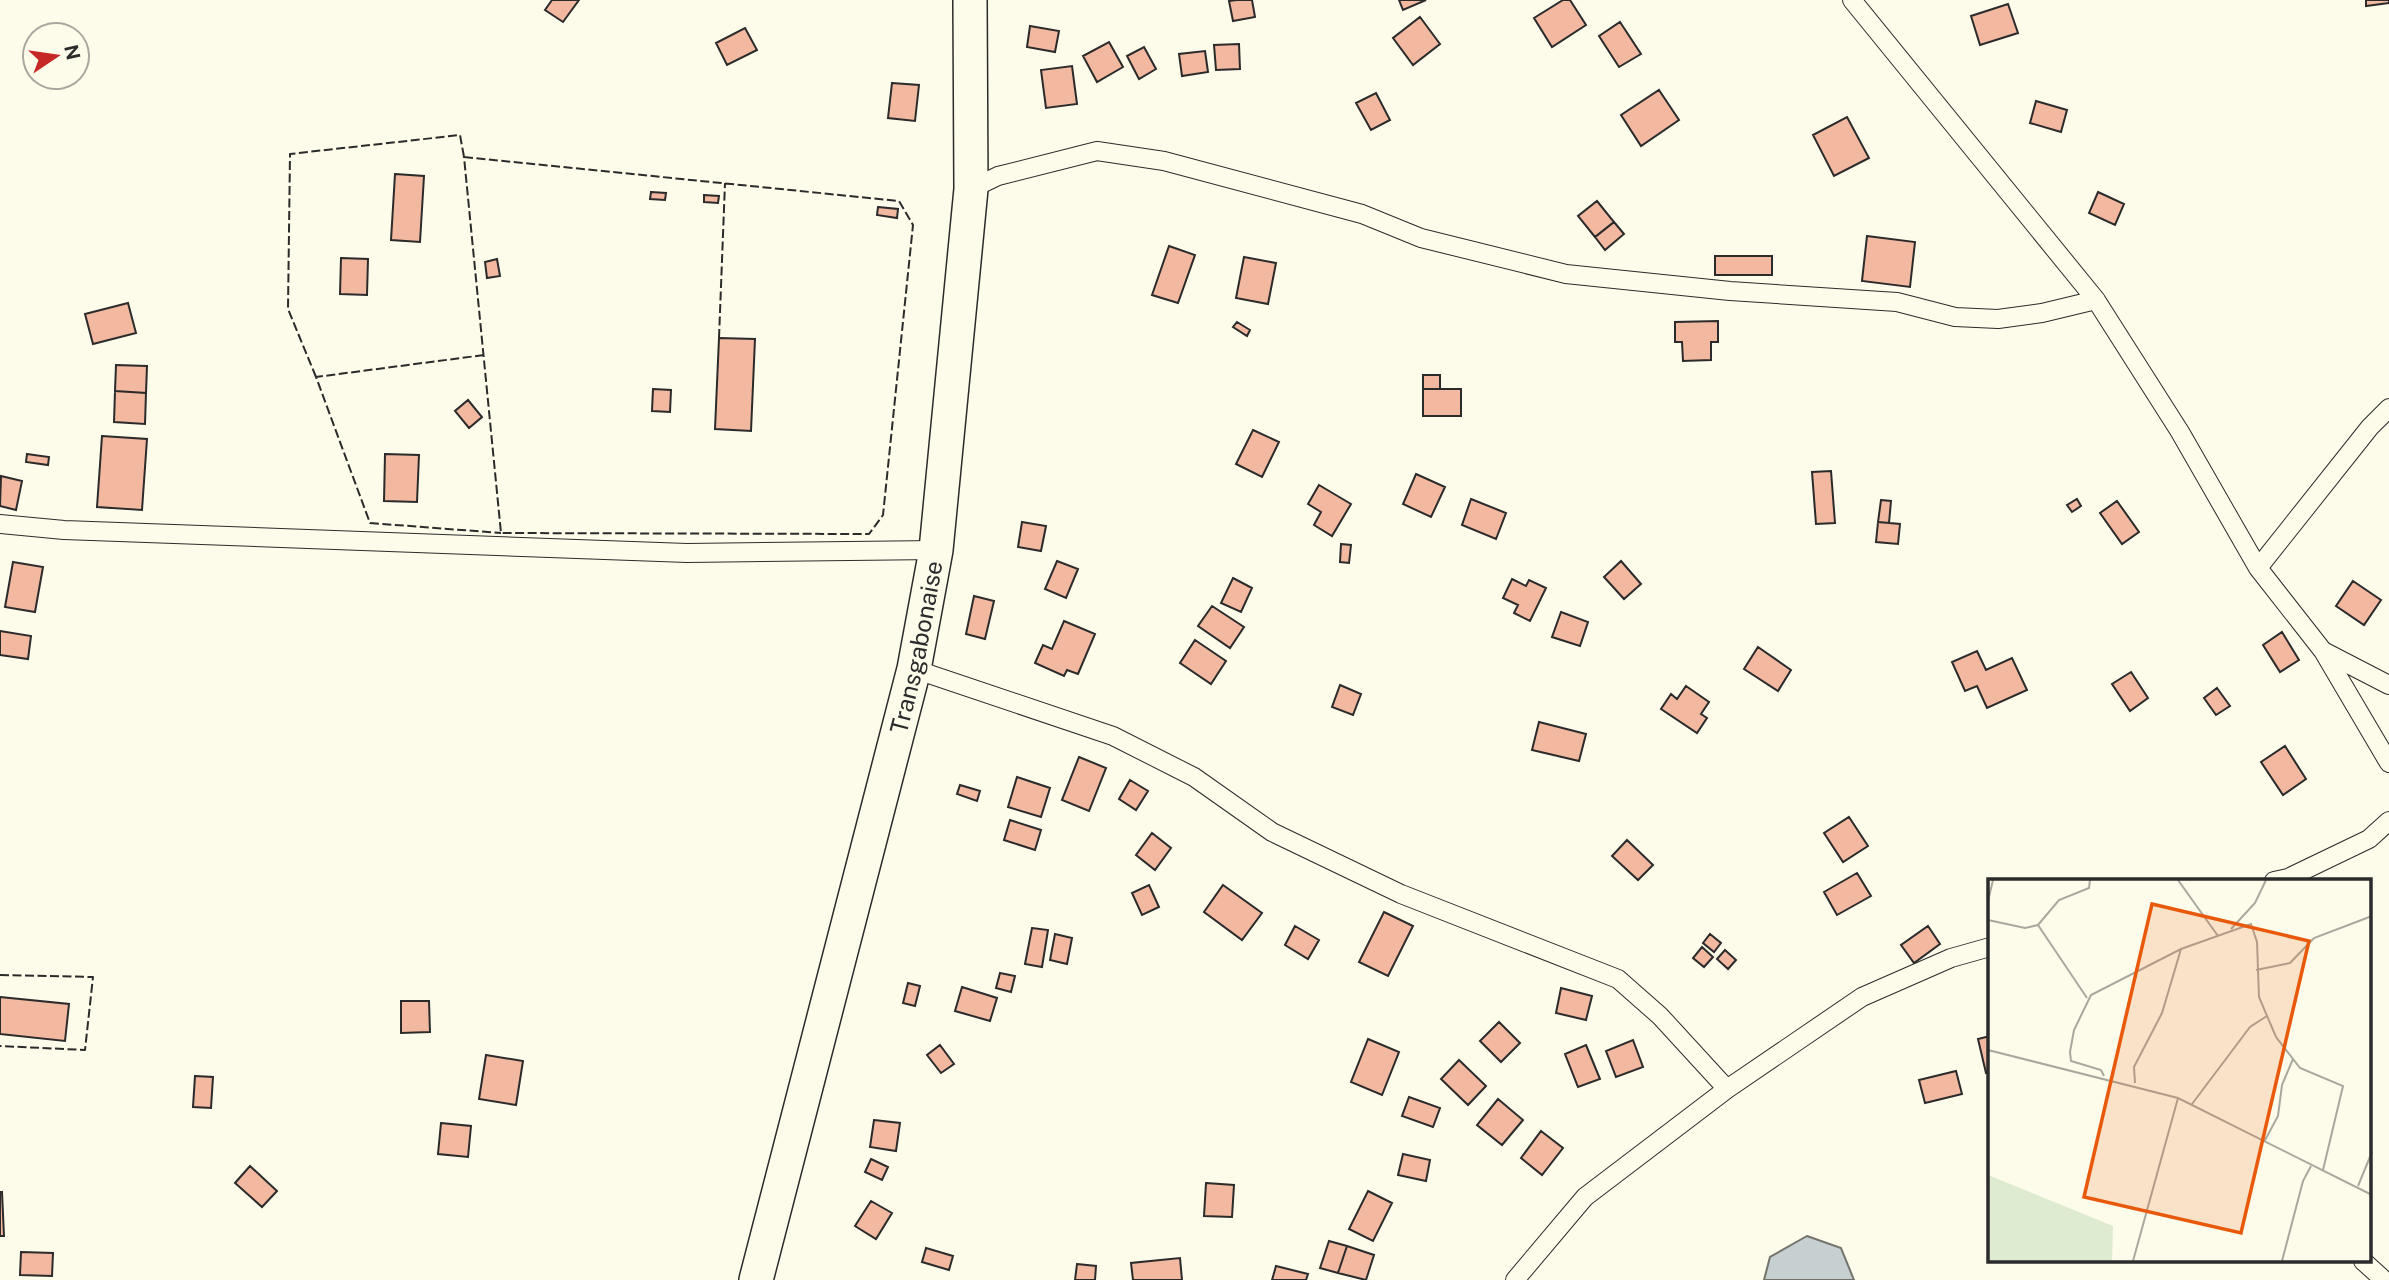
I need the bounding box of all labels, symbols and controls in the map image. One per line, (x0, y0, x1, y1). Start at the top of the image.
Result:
north arrow (21, 21, 91, 91)
text: N (60, 42, 85, 62)
street label: Transgabonaise (884, 558, 948, 737)
inset map (1988, 879, 2372, 1262)

